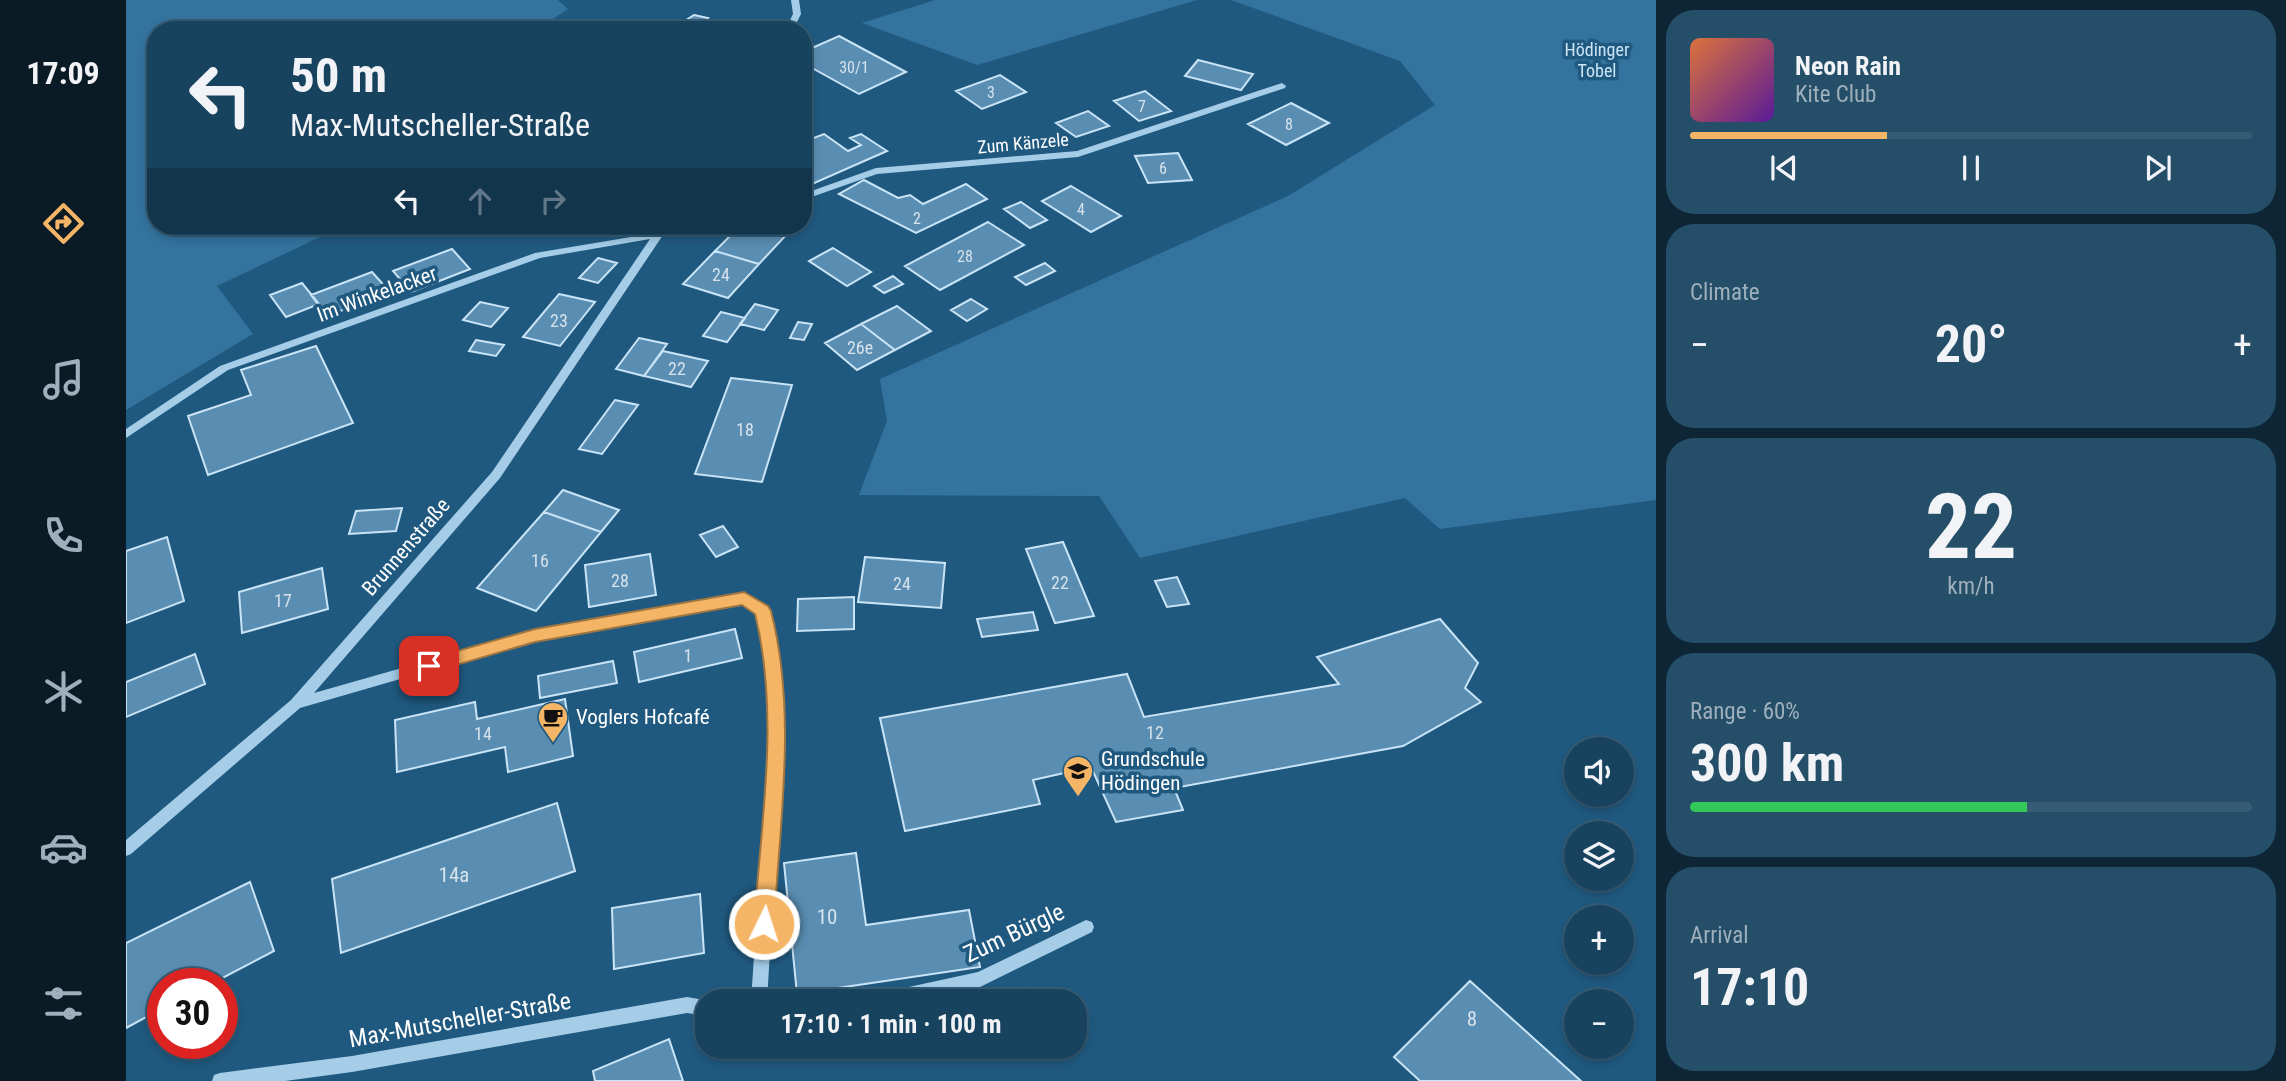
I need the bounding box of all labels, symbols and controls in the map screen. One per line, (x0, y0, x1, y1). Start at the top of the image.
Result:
park label: Hödinger Tobel (1565, 39, 1630, 81)
text: 50 m (290, 47, 387, 104)
icon: left (175, 49, 266, 140)
text: Neon Rain (1795, 51, 1901, 81)
text: 17:09 (26, 54, 100, 92)
house number: 30/1 (839, 58, 869, 77)
text: Kite Club (1795, 81, 1876, 108)
house number: 3 (987, 83, 995, 102)
house number: 7 (1138, 97, 1146, 116)
text: Max-Mutscheller-Straße (290, 106, 590, 144)
house number: 8 (1285, 115, 1293, 134)
street label: Zum Känzele (976, 129, 1070, 157)
icon: previous (1765, 149, 1803, 187)
icon: pause (1952, 149, 1990, 187)
icon: next (2139, 149, 2177, 187)
house number: 6 (1159, 159, 1167, 178)
icon: left (388, 182, 426, 220)
icon: ahead (461, 182, 499, 220)
icon: right (534, 182, 572, 220)
icon: directions (39, 199, 88, 248)
house number: 4 (1077, 200, 1085, 219)
house number: 2 (913, 209, 921, 228)
house number: 28 (957, 247, 973, 266)
street label: Im Winkelacker (314, 261, 440, 327)
house number: 24 (712, 264, 730, 285)
text: Climate (1690, 279, 1760, 306)
house number: 23 (550, 310, 568, 331)
text: 20° (1935, 314, 2007, 375)
text: − (1690, 323, 1709, 367)
text: + (2233, 323, 2252, 367)
house number: 26e (847, 337, 873, 358)
icon: music (39, 355, 88, 404)
house number: 22 (668, 358, 686, 379)
house number: 18 (736, 419, 754, 440)
text: 22 (1925, 474, 2017, 580)
street label: Brunnenstraße (357, 493, 455, 601)
icon: phone (39, 511, 88, 560)
house number: 16 (531, 550, 549, 571)
house number: 28 (611, 570, 629, 591)
house number: 22 (1051, 572, 1069, 593)
house number: 24 (893, 573, 911, 594)
text: km/h (1947, 573, 1995, 600)
house number: 17 (274, 590, 292, 611)
pin (399, 636, 459, 696)
house number: 1 (684, 645, 692, 666)
icon: arrive (410, 647, 448, 685)
icon: climate (39, 667, 88, 716)
text: Range · 60% (1690, 698, 1800, 725)
cafe icon: Voglers Hofcafé (536, 700, 570, 744)
place label: Voglers Hofcafé (576, 705, 710, 729)
house number: 12 (1146, 722, 1164, 743)
house number: 14 (474, 723, 492, 744)
text: 300 km (1690, 733, 1844, 794)
map controls (1564, 737, 1634, 1059)
button: sound (1564, 737, 1634, 807)
place label: Grundschule Hödingen (1101, 747, 1205, 795)
school or university icon: Grundschule Hödingen (1061, 754, 1095, 798)
button: layers (1564, 821, 1634, 891)
icon: car (39, 823, 88, 872)
house number: 14a (439, 863, 469, 887)
position arrow (727, 887, 801, 961)
street label: Zum Bürgle (959, 898, 1069, 968)
house number: 10 (817, 905, 837, 929)
button: + (1564, 905, 1634, 975)
text: Arrival (1690, 922, 1749, 949)
text: 17:10 (1690, 957, 1809, 1018)
speed limit sign: 30 (147, 968, 238, 1059)
icon: filters (39, 979, 88, 1028)
street label: Max-Mutscheller-Straße (347, 987, 573, 1053)
button: − (1564, 989, 1634, 1059)
house number: 8 (1467, 1007, 1477, 1031)
text: 17:10 · 1 min · 100 m (781, 1009, 1001, 1039)

